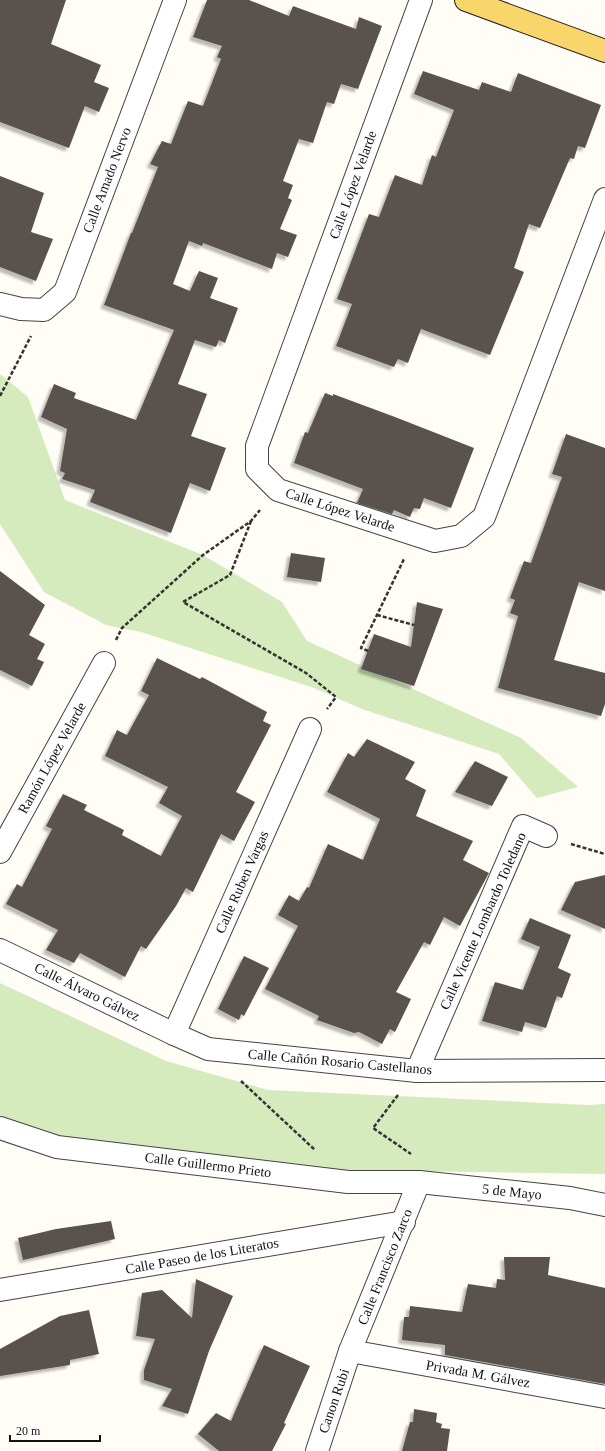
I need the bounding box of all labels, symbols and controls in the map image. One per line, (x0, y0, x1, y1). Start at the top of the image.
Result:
street label: Calle Amado Nervo (80, 125, 134, 235)
street label: Calle López Velarde (326, 129, 380, 241)
street label: Calle López Velarde (283, 485, 397, 535)
street label: Ramón López Velarde (15, 700, 89, 816)
street label: Calle Ruben Vargas (213, 828, 271, 936)
street label: Calle Vicente Lombardo Toledano (437, 830, 529, 1012)
street label: Calle Álvaro Gálvez (32, 959, 142, 1024)
street label: Calle Cañón Rosario Castellanos (247, 1046, 433, 1078)
street label: Calle Guillermo Prieto (144, 1150, 272, 1180)
street label: 5 de Mayo (481, 1181, 543, 1203)
street label: Calle Francisco Zarco (355, 1207, 415, 1327)
street label: Calle Paseo de los Literatos (124, 1235, 280, 1277)
street label: Privada M. Gálvez (425, 1357, 531, 1391)
street label: Canon Rubi (316, 1367, 352, 1435)
scale bar (10, 1417, 100, 1443)
text: 20 m (16, 1424, 41, 1438)

